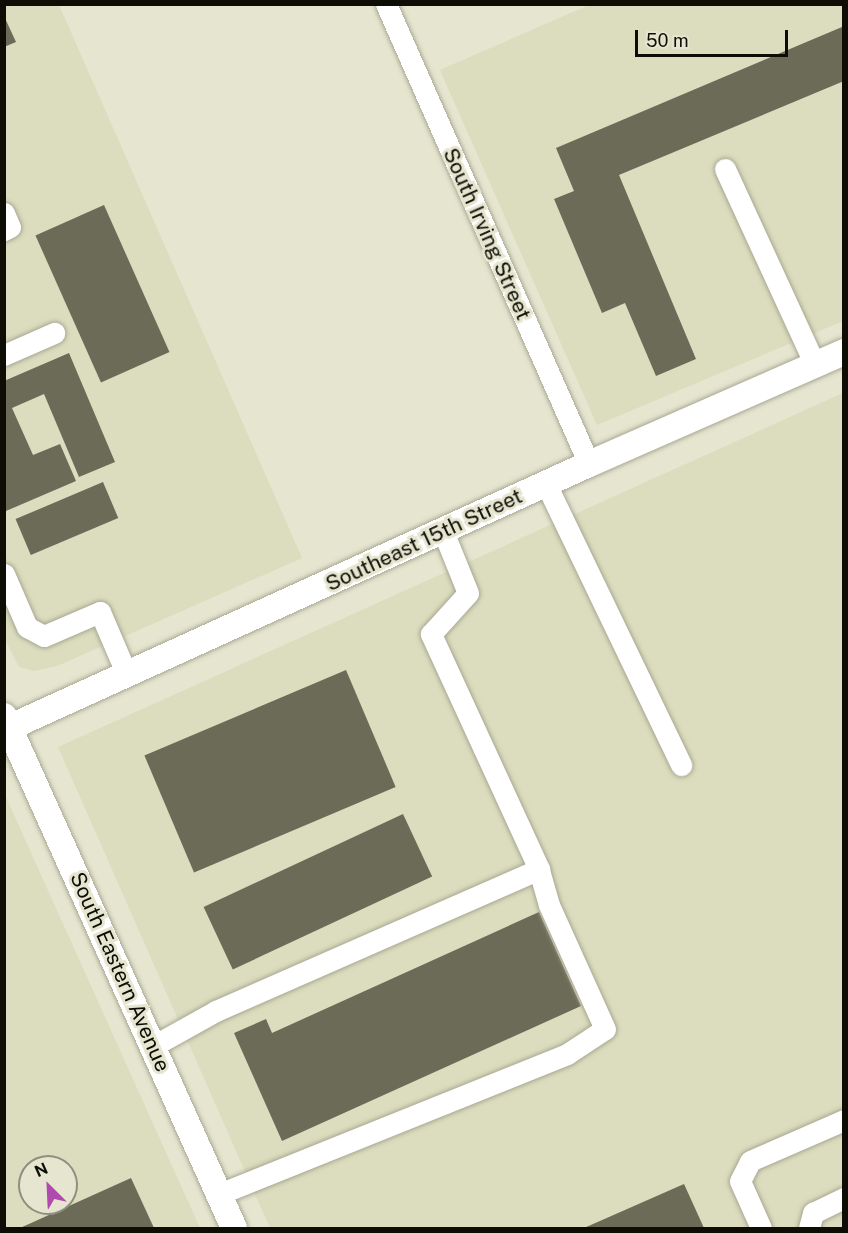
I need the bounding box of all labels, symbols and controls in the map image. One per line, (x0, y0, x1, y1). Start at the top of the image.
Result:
scale bar (638, 18, 791, 56)
text: 50 m (646, 30, 689, 51)
street label: South Irving Street (438, 144, 536, 324)
street label: Southeast 15th Street (322, 483, 526, 597)
street label: South Eastern Avenue (65, 868, 175, 1076)
north arrow (18, 1155, 78, 1215)
text: N (32, 1159, 51, 1181)

